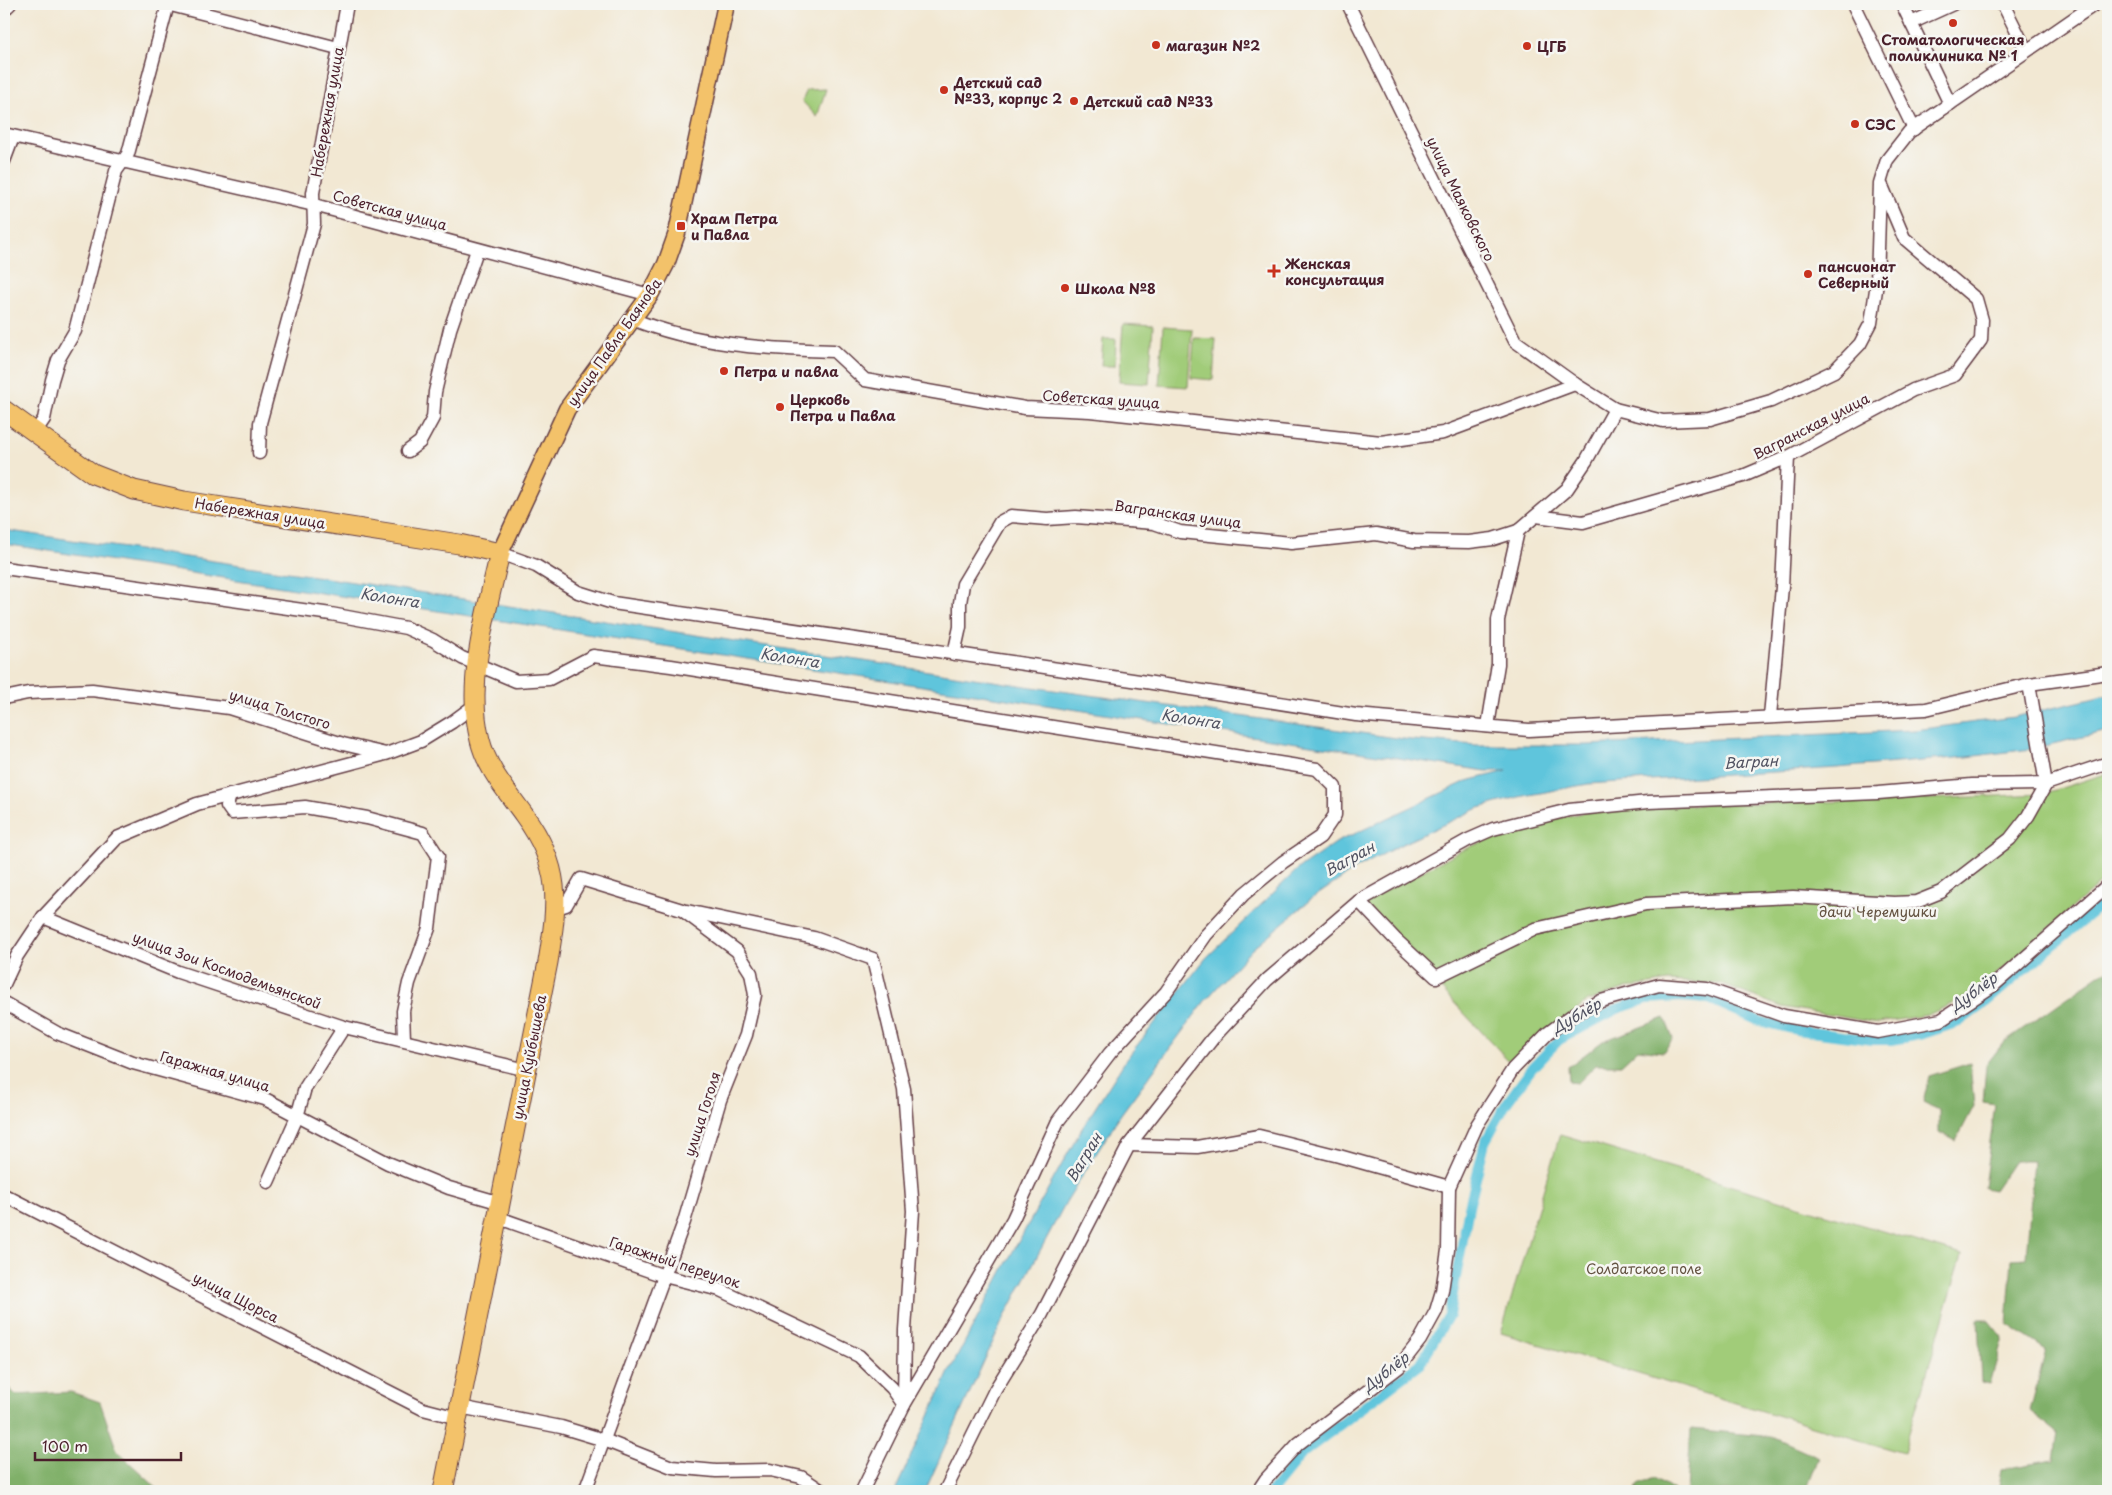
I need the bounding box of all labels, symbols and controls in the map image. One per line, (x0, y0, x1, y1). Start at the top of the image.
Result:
marker: Стоматологическая поликлиника № 1 (1947, 17, 1959, 29)
place label: Стоматологическая поликлиника № 1 (1881, 29, 2025, 66)
place label: магазин №2 (1166, 35, 1260, 56)
place label: ЦГБ (1537, 36, 1567, 57)
marker: магазин №2 (1150, 39, 1162, 51)
marker: ЦГБ (1521, 40, 1533, 52)
street label: Набережная улица (305, 45, 349, 179)
place label: Детский сад №33, корпус 2 (953, 72, 1062, 109)
marker: Детский сад №33, корпус 2 (938, 84, 950, 96)
place label: Детский сад №33 (1083, 91, 1213, 112)
marker: Детский сад №33 (1068, 95, 1080, 107)
place label: СЭС (1865, 114, 1896, 135)
marker: СЭС (1849, 118, 1861, 130)
street label: улица Маяковского (1422, 133, 1500, 265)
street label: Советская улица (331, 185, 450, 235)
place label: Храм Петра и Павла (691, 208, 778, 245)
marker: Храм Петра и Павла (675, 220, 687, 232)
place label: Женская консультация (1284, 253, 1385, 290)
place label: пансионат Северный (1818, 256, 1896, 293)
marker: Женская консультация (1267, 264, 1281, 278)
marker: пансионат Северный (1802, 268, 1814, 280)
street label: улица Павла Баянова (562, 273, 666, 410)
place label: Школа №8 (1075, 278, 1156, 299)
marker: Школа №8 (1059, 282, 1071, 294)
place label: Петра и павла (734, 361, 839, 382)
marker: Петра и павла (718, 365, 730, 377)
street label: Советская улица (1042, 384, 1161, 414)
street label: Вагранская улица (1749, 388, 1873, 464)
place label: Церковь Петра и Павла (790, 389, 896, 426)
marker: Церковь Петра и Павла (774, 401, 786, 413)
street label: Набережная улица (193, 492, 327, 534)
street label: Вагранская улица (1113, 495, 1243, 533)
water label: Колонга (359, 581, 422, 613)
water label: Колонга (759, 641, 822, 673)
street label: улица Толстого (227, 684, 333, 734)
water label: Колонга (1160, 702, 1223, 734)
water label: Вагран (1723, 748, 1780, 774)
water label: Вагран (1320, 834, 1380, 881)
park label: дачи Черемушки (1819, 901, 1937, 922)
street label: улица Зои Космодемьянской (130, 926, 324, 1014)
water label: Дублёр (1943, 965, 2002, 1017)
water label: Дублёр (1545, 991, 1606, 1039)
street label: улица Куйбышева (507, 993, 551, 1121)
street label: Гаражная улица (158, 1045, 273, 1097)
street label: улица Гоголя (678, 1069, 726, 1159)
water label: Вагран (1059, 1126, 1108, 1186)
street label: Гаражный переулок (607, 1231, 744, 1293)
park label: Солдатское поле (1586, 1258, 1702, 1279)
street label: улица Щорса (190, 1266, 283, 1328)
water label: Дублёр (1355, 1345, 1414, 1398)
scale bar (35, 1430, 181, 1462)
text: 100 m (42, 1434, 88, 1457)

